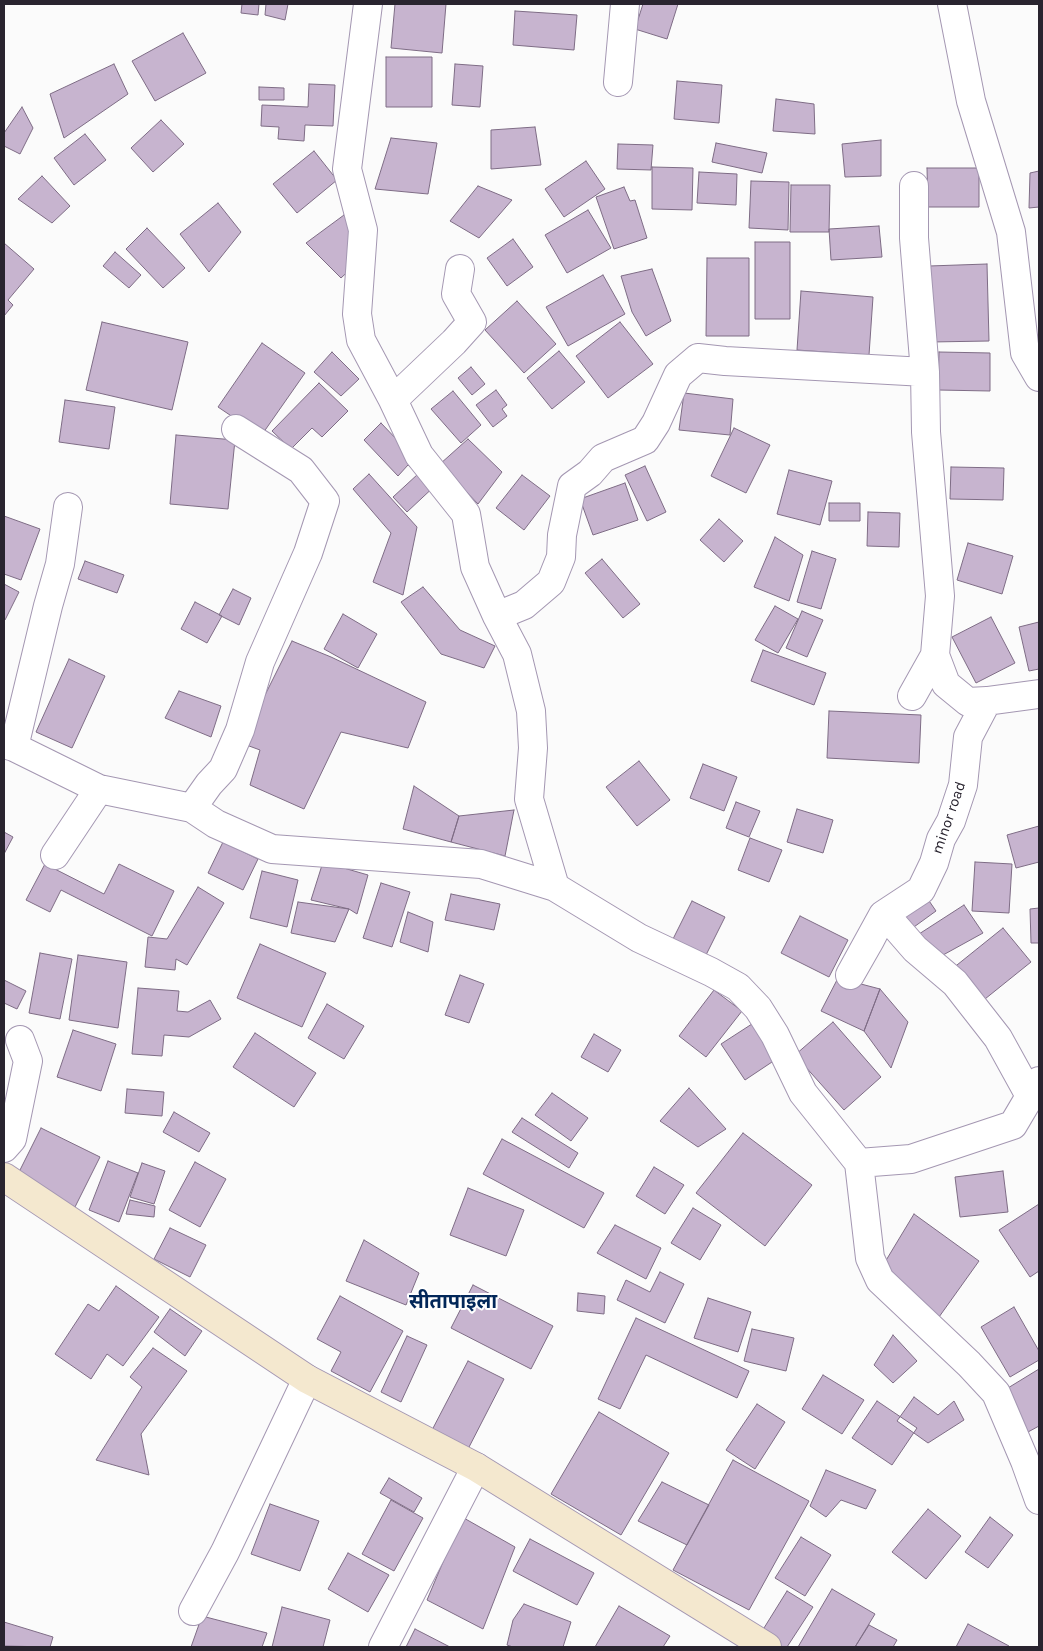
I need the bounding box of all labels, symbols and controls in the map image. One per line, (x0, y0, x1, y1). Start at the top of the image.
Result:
street label: minor road (928, 779, 970, 857)
district label: सीतापाइला (409, 1290, 497, 1314)

